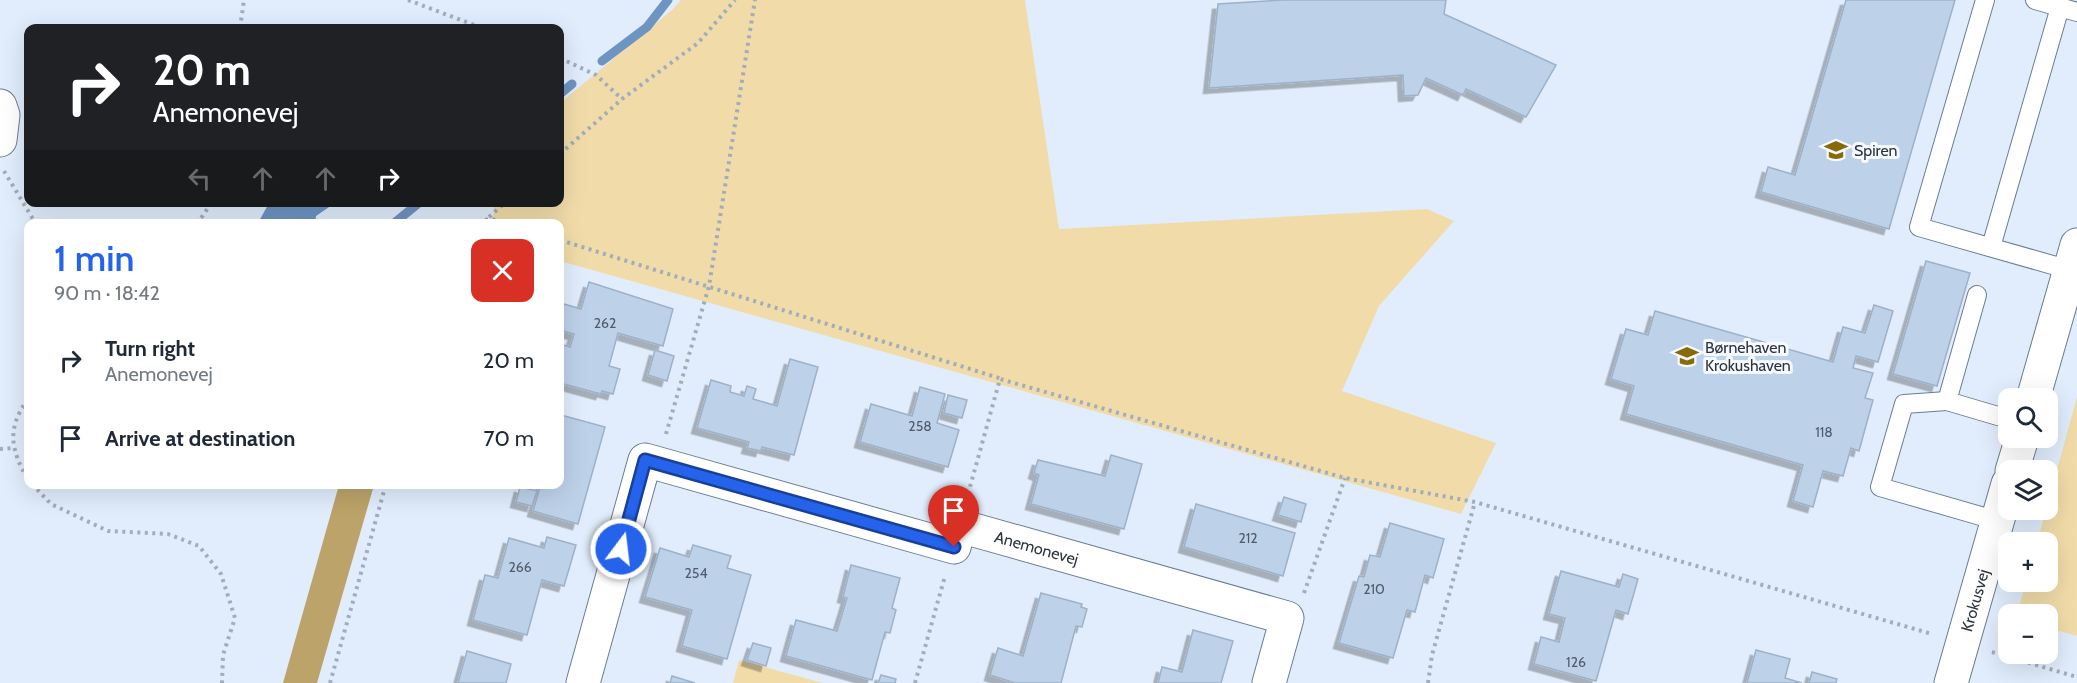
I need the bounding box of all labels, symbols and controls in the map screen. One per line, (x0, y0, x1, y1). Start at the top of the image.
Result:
text: 20 m (153, 44, 251, 96)
icon: right (54, 48, 132, 126)
text: Anemonevej (153, 96, 298, 129)
school or university icon: Spiren (1823, 137, 1849, 163)
place label: Spiren (1854, 141, 1898, 160)
icon: left (183, 162, 216, 195)
icon: ahead (246, 162, 279, 195)
icon: ahead (309, 162, 342, 195)
icon: right (372, 162, 405, 195)
text: 1 min (54, 236, 134, 280)
button: close (471, 239, 534, 302)
text: 90 m · 18:42 (54, 281, 160, 305)
house number: 262 (594, 314, 616, 332)
text: Turn right (105, 335, 195, 362)
place label: Børnehaven Krokushaven (1705, 338, 1791, 375)
school or university icon: Børnehaven Krokushaven (1674, 343, 1700, 369)
icon: right (54, 344, 87, 377)
text: 20 m (483, 347, 534, 374)
text: Anemonevej (105, 362, 213, 386)
map controls (1998, 388, 2058, 664)
button: search (1998, 388, 2058, 448)
house number: 258 (908, 417, 932, 435)
icon: arrive (54, 422, 87, 455)
house number: 118 (1815, 423, 1833, 441)
text: Arrive at destination (105, 425, 295, 452)
text: 70 m (484, 425, 534, 452)
button: layers (1998, 460, 2058, 520)
pin (928, 485, 979, 547)
icon: arrive (937, 494, 970, 527)
position arrow (589, 517, 653, 581)
street label: Anemonevej (992, 527, 1081, 569)
house number: 212 (1238, 529, 1258, 547)
button: + (1998, 532, 2058, 592)
house number: 266 (508, 558, 532, 576)
house number: 254 (684, 564, 708, 582)
street label: Krokusvej (1957, 567, 1993, 634)
house number: 210 (1363, 580, 1385, 598)
button: − (1998, 604, 2058, 664)
house number: 126 (1566, 653, 1586, 671)

